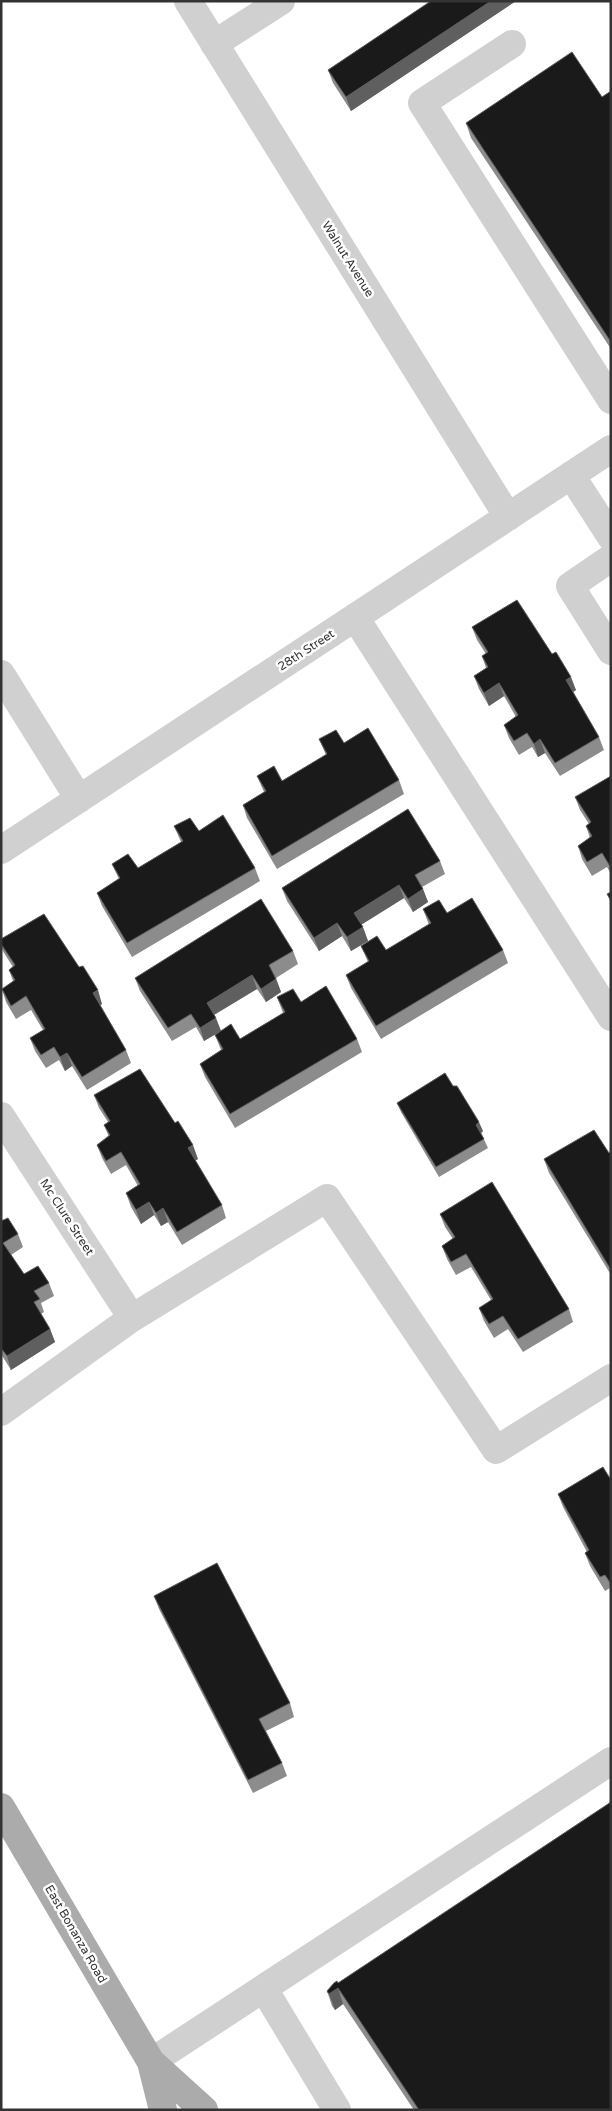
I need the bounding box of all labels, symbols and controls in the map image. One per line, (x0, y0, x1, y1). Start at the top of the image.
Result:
street label: Walnut Avenue (319, 219, 377, 300)
street label: 28th Street (275, 626, 337, 673)
street label: Mc Clure Street (37, 1176, 97, 1258)
street label: East Bonanza Road (42, 1883, 110, 1985)

